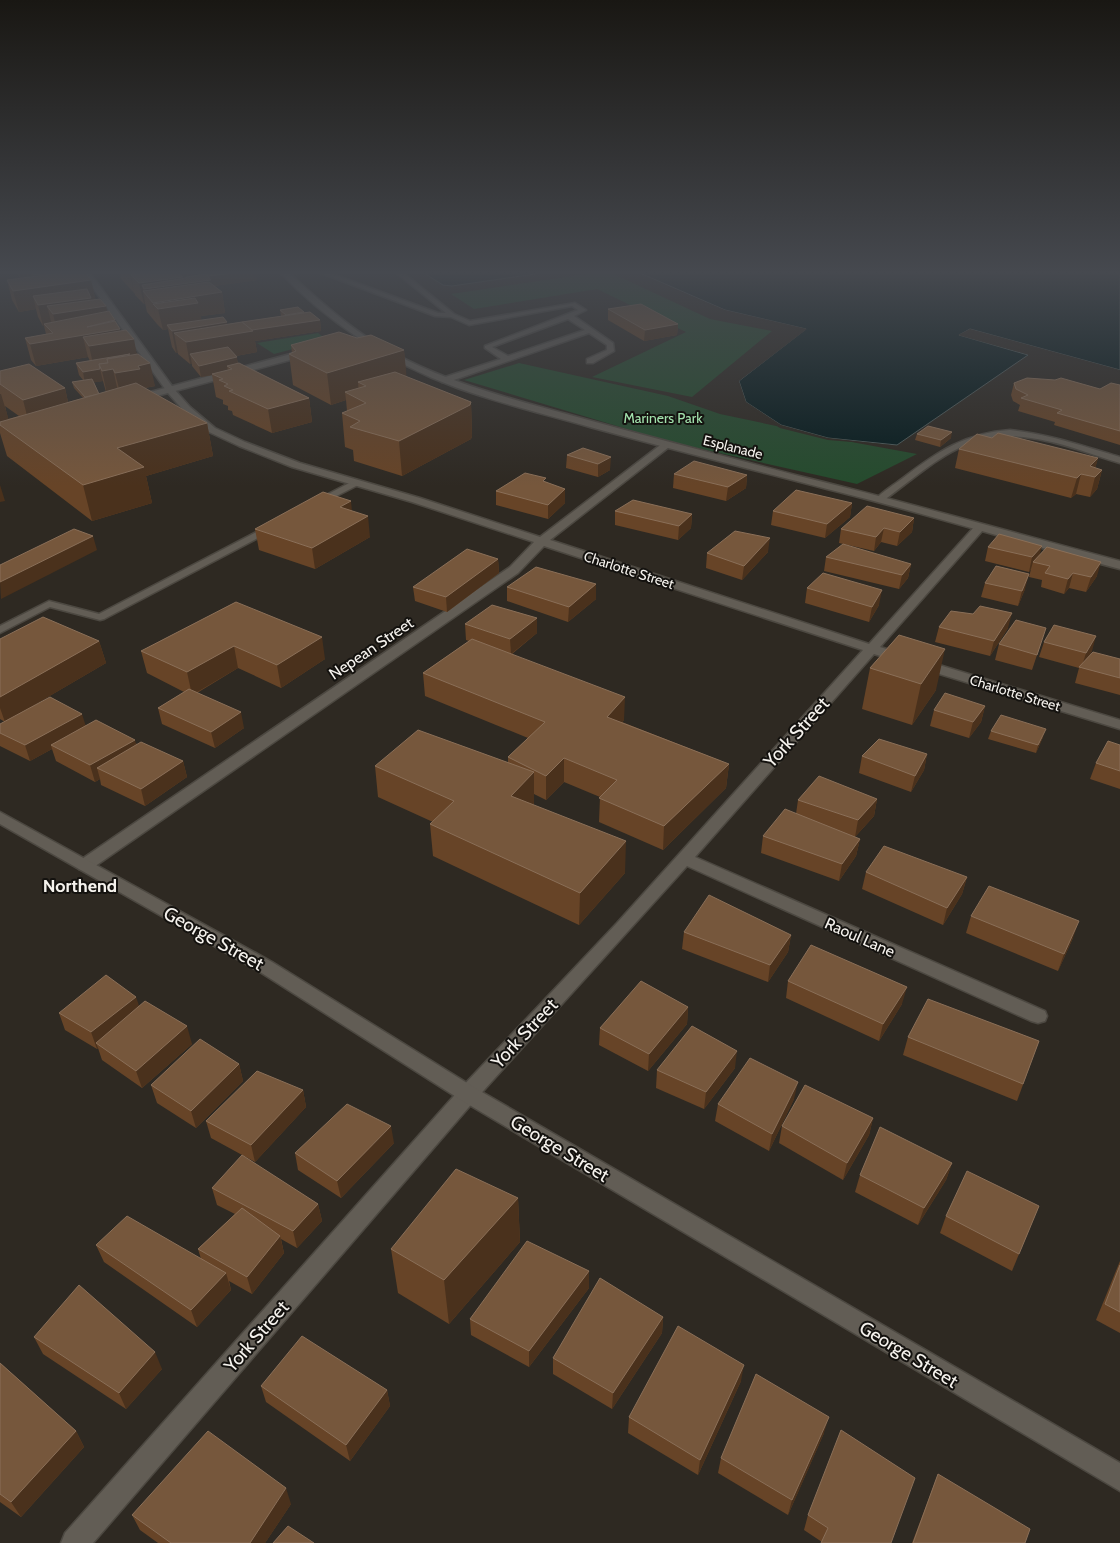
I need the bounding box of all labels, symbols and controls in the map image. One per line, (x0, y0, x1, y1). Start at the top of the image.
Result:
park label: Mariners Park (624, 409, 703, 427)
street label: Esplanade (701, 431, 765, 463)
street label: Charlotte Street (582, 547, 677, 593)
street label: Nepean Street (325, 613, 418, 684)
street label: Charlotte Street (967, 671, 1063, 715)
street label: York Street (758, 692, 834, 773)
district label: Northend (43, 875, 117, 897)
street label: George Street (160, 901, 268, 976)
street label: Raoul Lane (822, 914, 898, 961)
street label: York Street (486, 993, 563, 1074)
street label: George Street (506, 1110, 614, 1187)
street label: York Street (218, 1295, 294, 1378)
street label: George Street (855, 1316, 963, 1393)

